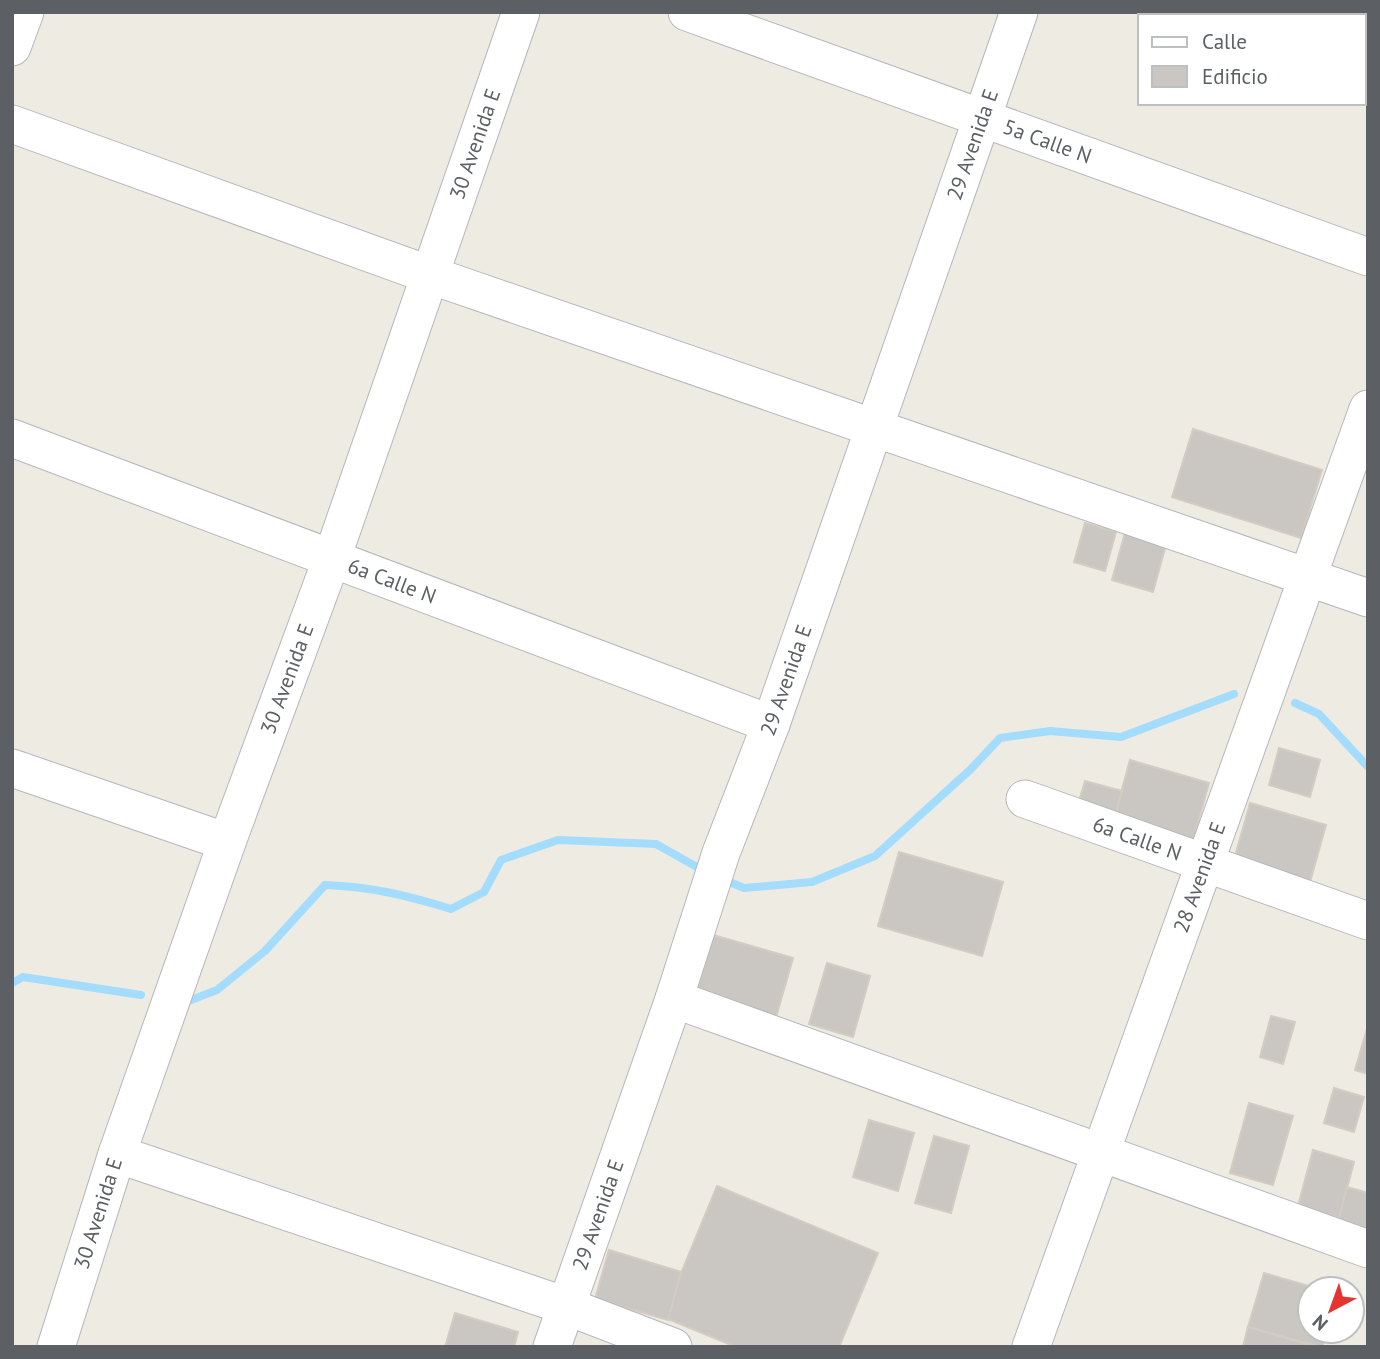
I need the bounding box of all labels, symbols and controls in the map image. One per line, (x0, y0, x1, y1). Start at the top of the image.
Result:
legend (1138, 14, 1366, 105)
text: Calle (1202, 28, 1247, 55)
text: Edificio (1202, 63, 1268, 90)
street label: 30 Avenida E (443, 85, 506, 203)
street label: 29 Avenida E (941, 85, 1004, 204)
street label: 5a Calle N (1000, 113, 1096, 170)
street label: 6a Calle N (344, 552, 440, 610)
street label: 30 Avenida E (254, 620, 320, 738)
street label: 29 Avenida E (754, 621, 818, 739)
street label: 6a Calle N (1089, 810, 1185, 867)
street label: 28 Avenida E (1167, 818, 1232, 936)
street label: 30 Avenida E (67, 1154, 128, 1273)
street label: 29 Avenida E (566, 1156, 630, 1274)
north arrow (1296, 1275, 1366, 1345)
text: N (1307, 1310, 1332, 1336)

